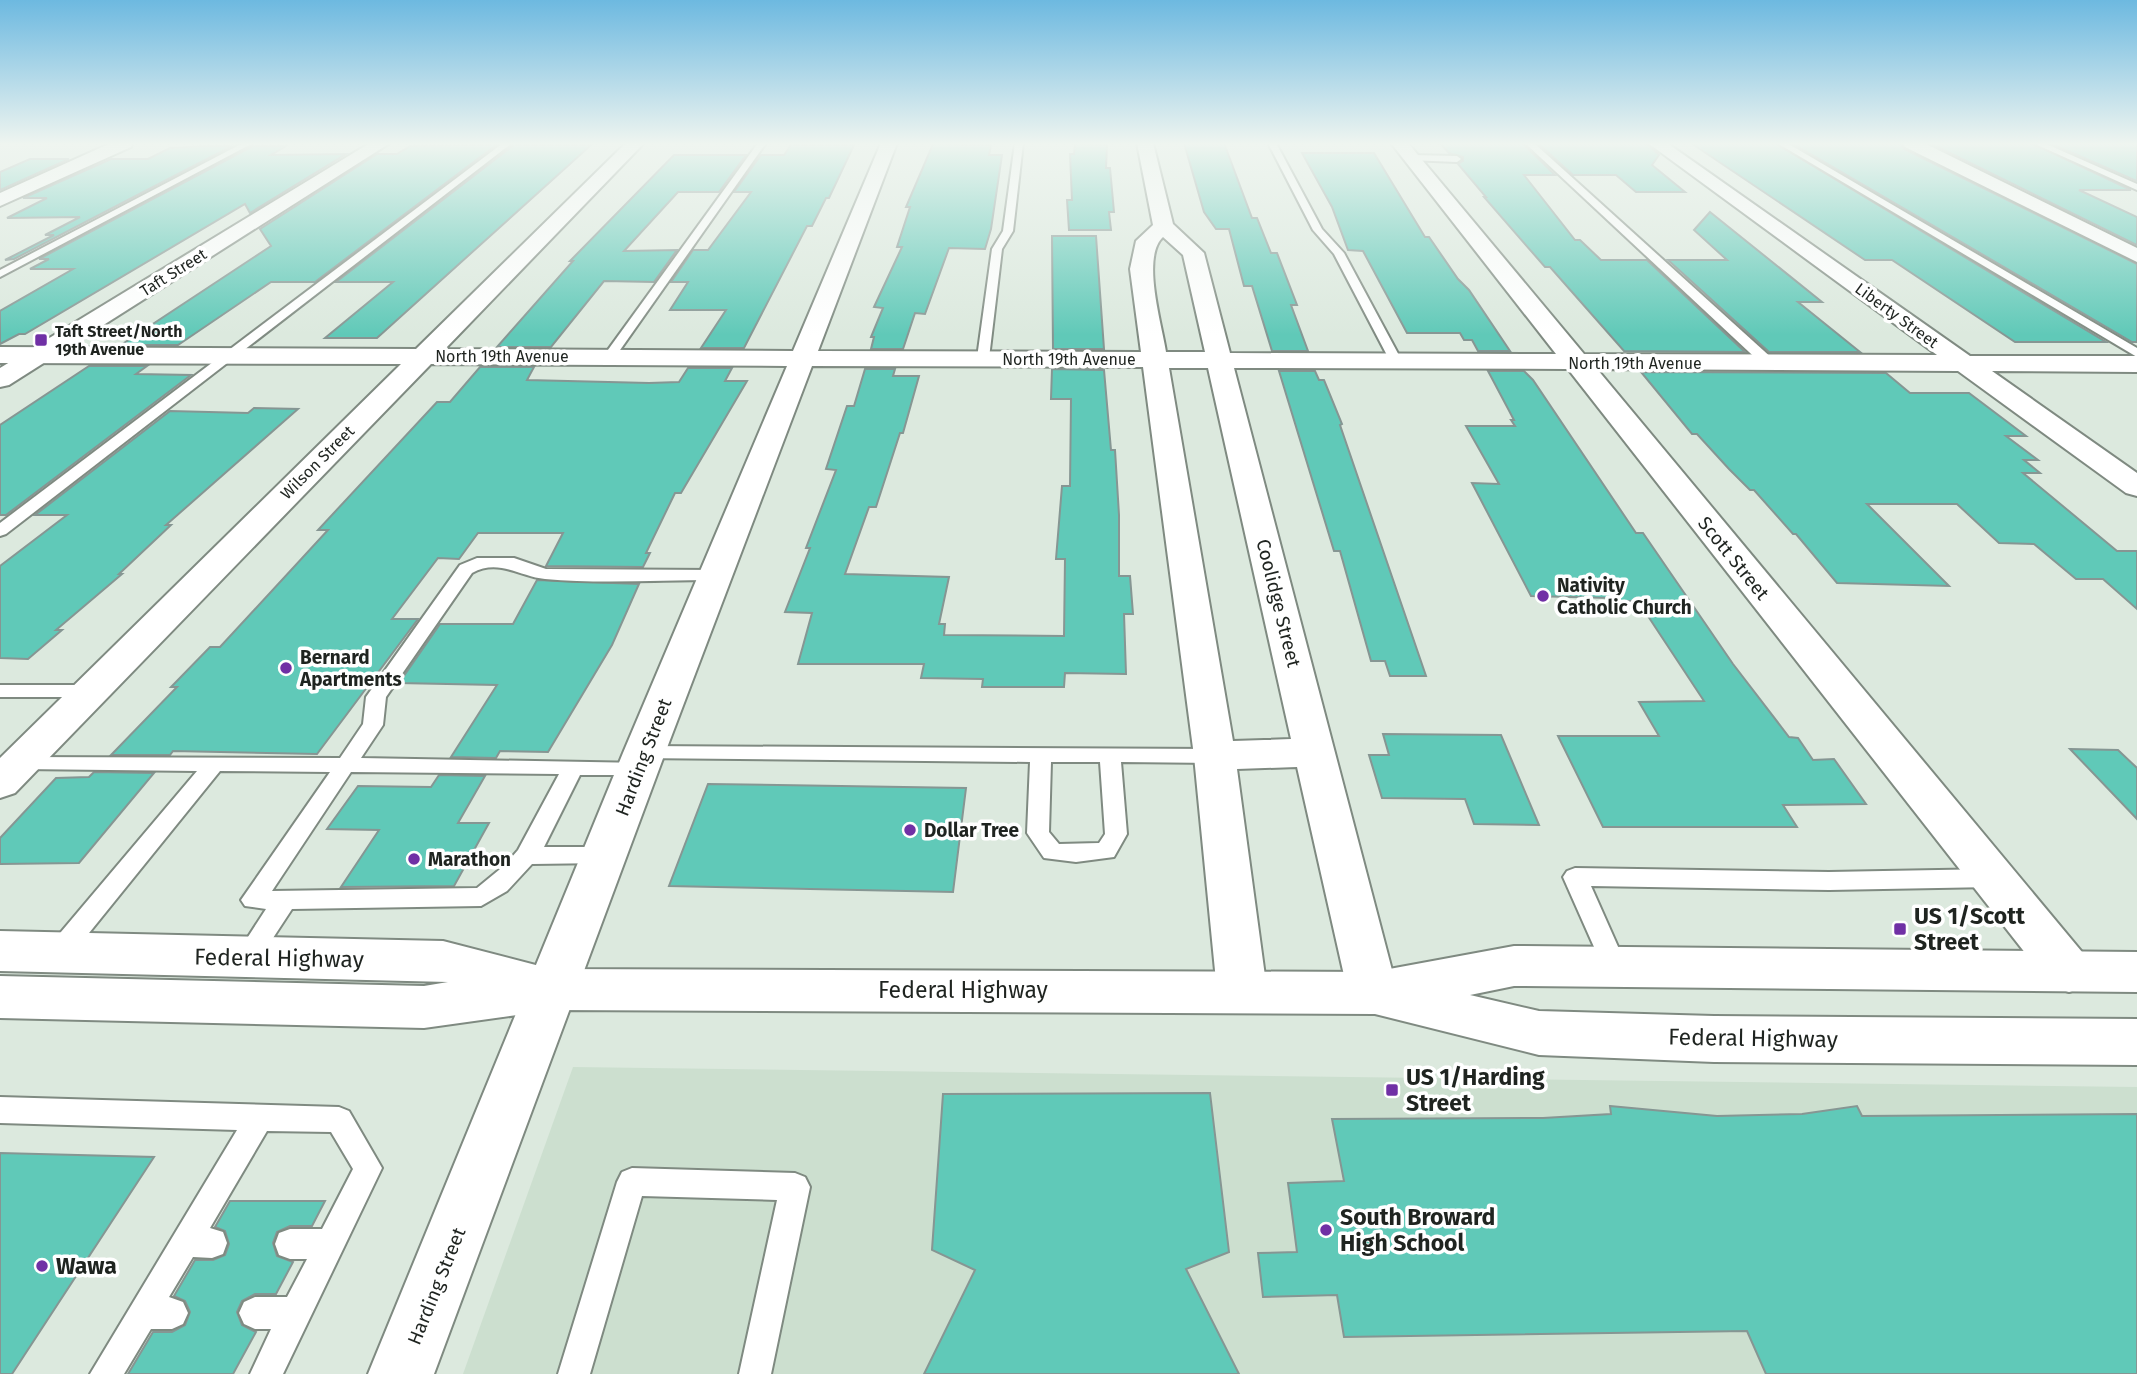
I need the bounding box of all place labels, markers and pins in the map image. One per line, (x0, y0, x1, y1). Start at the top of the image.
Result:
place label: Taft Street/North 19th Avenue (55, 322, 182, 359)
marker: Taft Street/North 19th Avenue (33, 332, 49, 348)
place label: Nativity Catholic Church (1557, 574, 1692, 619)
marker: Nativity Catholic Church (1535, 588, 1551, 604)
place label: Bernard Apartments (299, 646, 402, 691)
marker: Bernard Apartments (278, 660, 294, 676)
place label: Dollar Tree (924, 819, 1019, 842)
marker: Dollar Tree (902, 822, 918, 838)
place label: Marathon (428, 848, 511, 871)
marker: Marathon (406, 851, 422, 867)
place label: US 1/Scott Street (1914, 902, 2026, 956)
marker: US 1/Scott Street (1892, 921, 1908, 937)
place label: US 1/Harding Street (1406, 1063, 1545, 1117)
marker: US 1/Harding Street (1384, 1082, 1400, 1098)
place label: South Broward High School (1340, 1203, 1495, 1257)
marker: South Broward High School (1318, 1222, 1334, 1238)
place label: Wawa (56, 1252, 117, 1280)
marker: Wawa (34, 1258, 50, 1274)

